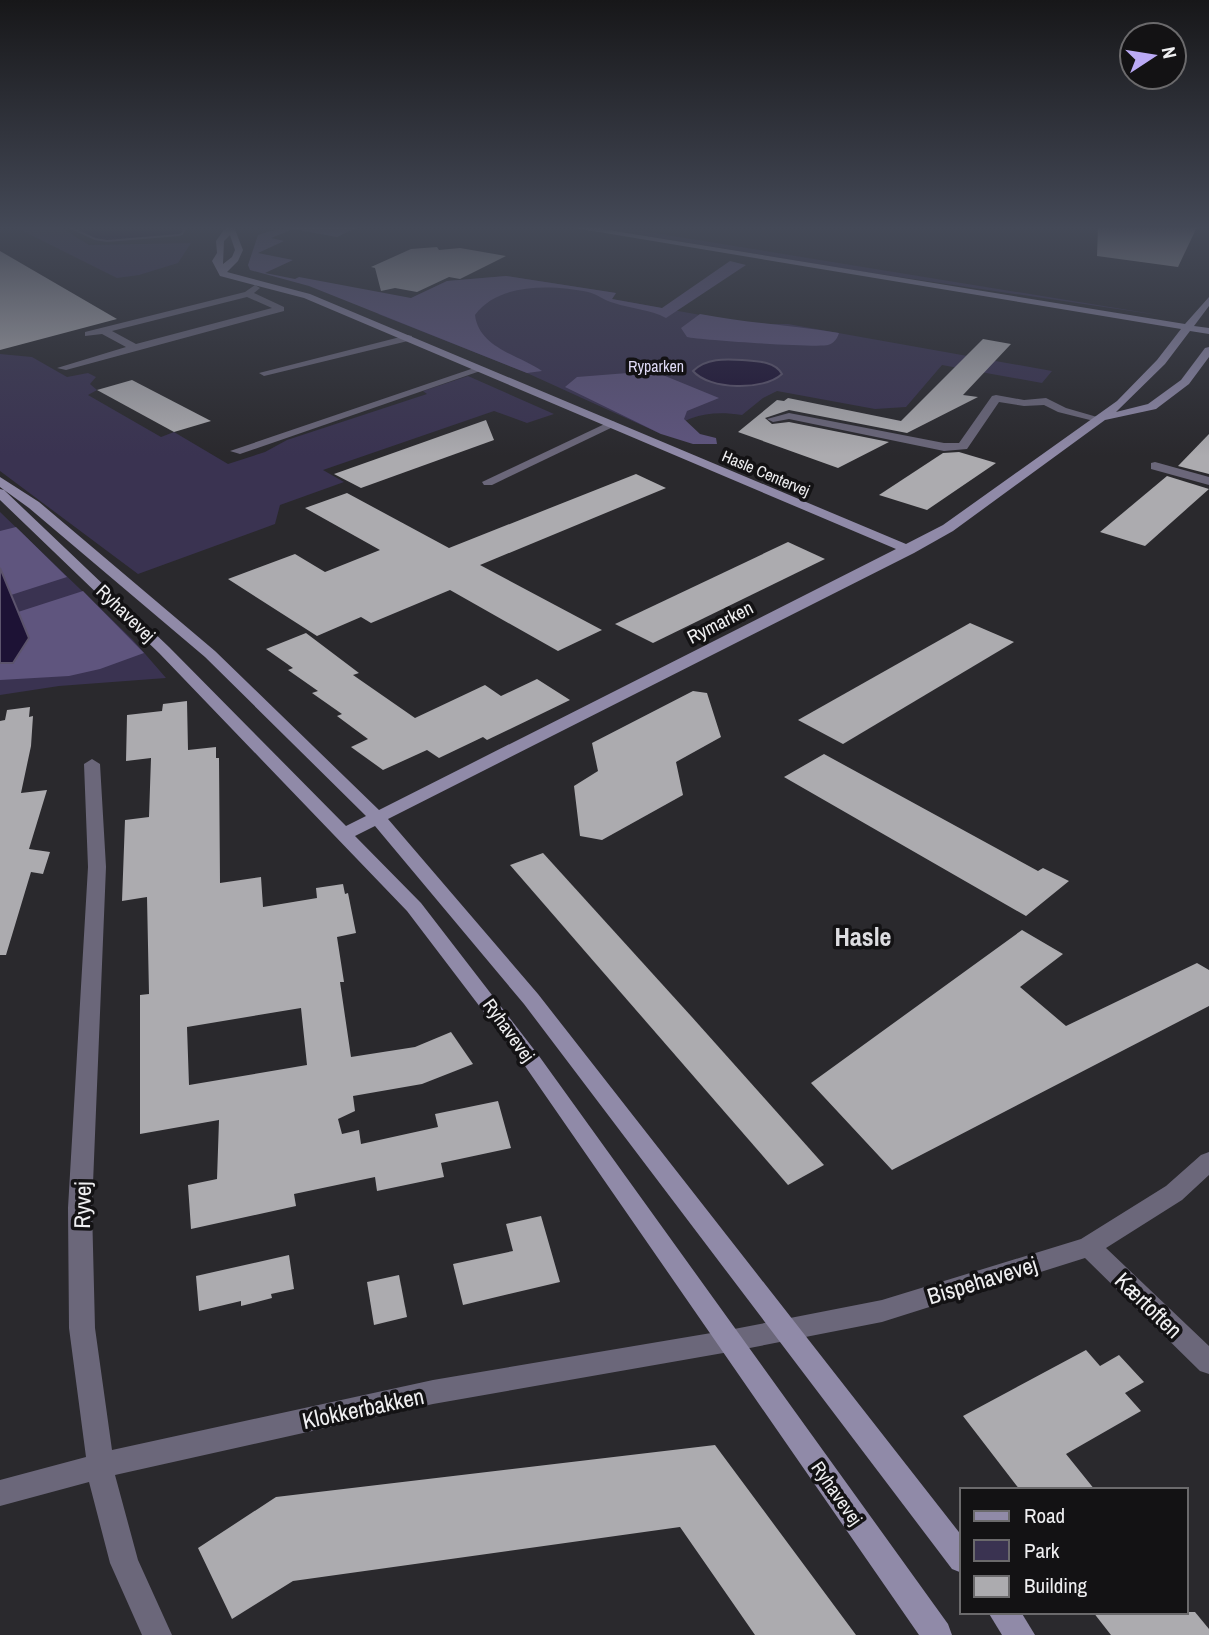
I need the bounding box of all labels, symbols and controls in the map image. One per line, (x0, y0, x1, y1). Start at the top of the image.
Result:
north arrow (1118, 21, 1188, 91)
text: N (1156, 44, 1184, 61)
park label: Ryparken (628, 355, 684, 377)
street label: Hasle Centervej (719, 445, 813, 501)
street label: Ryhavevej (91, 578, 161, 648)
street label: Rymarken (682, 594, 758, 650)
district label: Hasle (835, 919, 891, 954)
street label: Ryhavevej (477, 993, 541, 1067)
street label: Ryvej (66, 1181, 98, 1229)
street label: Bispehavevej (923, 1249, 1041, 1311)
street label: Kærtoften (1108, 1265, 1190, 1345)
street label: Klokkerbakken (299, 1380, 427, 1436)
street label: Ryhavevej (805, 1456, 869, 1530)
legend (960, 1488, 1188, 1614)
text: Road (1024, 1501, 1065, 1530)
text: Park (1024, 1536, 1060, 1565)
text: Building (1024, 1571, 1088, 1600)

